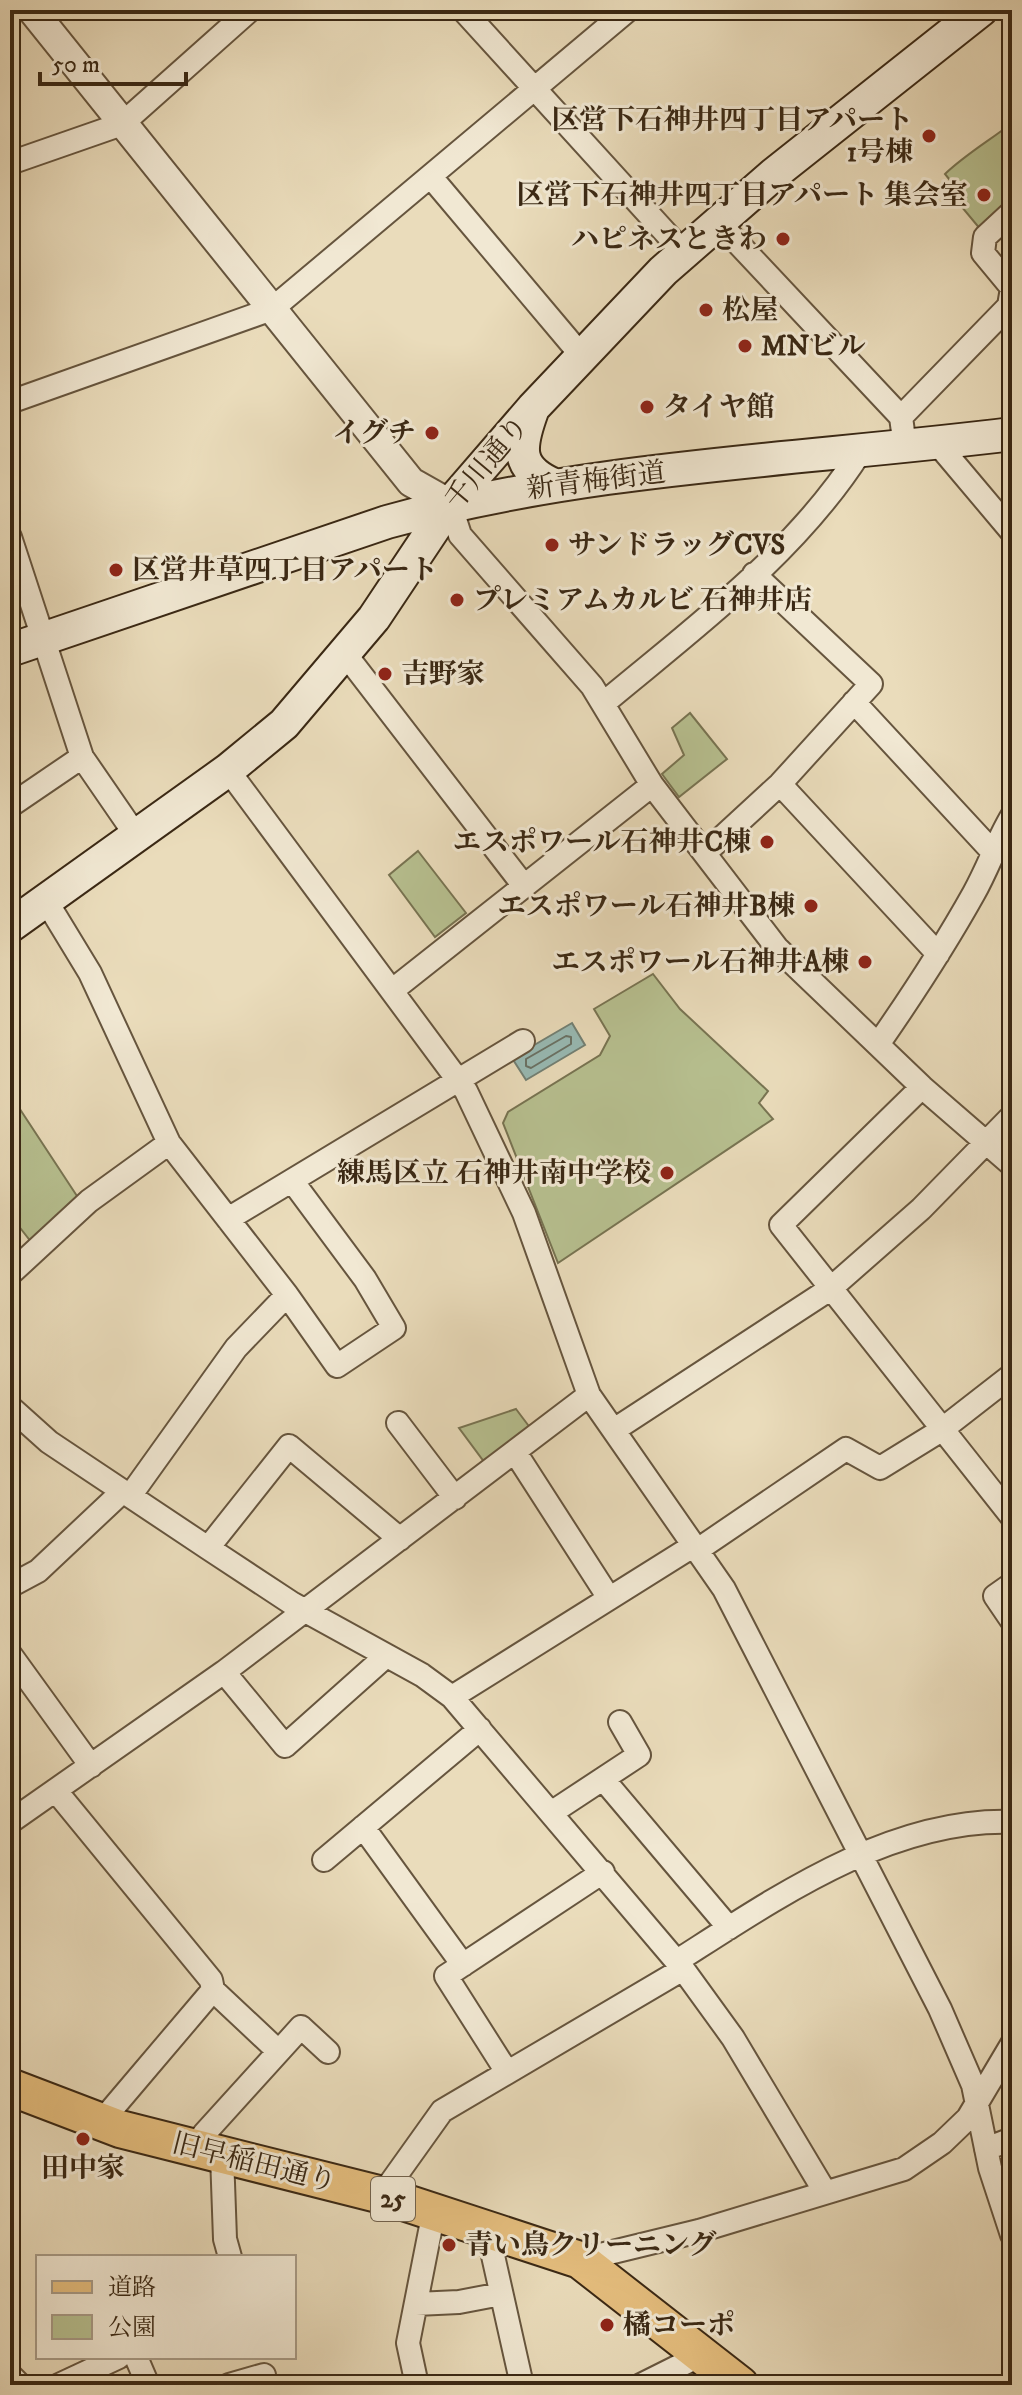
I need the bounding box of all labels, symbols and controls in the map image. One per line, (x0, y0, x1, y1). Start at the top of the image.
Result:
scale bar (40, 36, 186, 86)
text: 50 m (52, 50, 100, 80)
place label: 区営下石神井四丁目アパート 1号棟 (551, 103, 913, 170)
marker: 区営下石神井四丁目アパート 1号棟 (920, 127, 938, 145)
place label: 区営下石神井四丁目アパート 集会室 (516, 178, 968, 213)
marker: 区営下石神井四丁目アパート 集会室 (975, 186, 993, 204)
place label: ハピネスときわ (571, 222, 767, 257)
marker: ハピネスときわ (774, 230, 792, 248)
place label: 松屋 (722, 293, 778, 328)
marker: 松屋 (697, 301, 715, 319)
place label: MNビル (761, 329, 866, 364)
marker: MNビル (736, 337, 754, 355)
place label: タイヤ館 (663, 390, 774, 425)
marker: タイヤ館 (638, 398, 656, 416)
street label: 千川通り (438, 409, 536, 517)
place label: イグチ (333, 416, 416, 451)
marker: イグチ (423, 424, 441, 442)
street label: 新青梅街道 (524, 455, 668, 507)
place label: サンドラッグCVS (568, 528, 785, 563)
marker: サンドラッグCVS (543, 536, 561, 554)
place label: 区営井草四丁目アパート (132, 553, 438, 588)
marker: 区営井草四丁目アパート (107, 561, 125, 579)
place label: プレミアムカルビ 石神井店 (473, 583, 812, 618)
marker: プレミアムカルビ 石神井店 (448, 591, 466, 609)
place label: 吉野家 (401, 657, 485, 692)
marker: 吉野家 (376, 665, 394, 683)
place label: エスポワール石神井C棟 (453, 825, 751, 860)
marker: エスポワール石神井C棟 (758, 833, 776, 851)
place label: エスポワール石神井B棟 (498, 889, 795, 924)
marker: エスポワール石神井B棟 (802, 897, 820, 915)
place label: エスポワール石神井A棟 (552, 945, 849, 980)
marker: エスポワール石神井A棟 (856, 953, 874, 971)
place label: 練馬区立 石神井南中学校 (337, 1156, 651, 1191)
marker: 練馬区立 石神井南中学校 (658, 1164, 676, 1182)
street label: 旧早稲田通り (168, 2126, 340, 2200)
marker: 田中家 (74, 2130, 92, 2148)
place label: 田中家 (41, 2151, 125, 2186)
road number: 25 (371, 2177, 415, 2221)
place label: 青い鳥クリーニング (465, 2228, 716, 2263)
marker: 青い鳥クリーニング (440, 2236, 458, 2254)
legend (36, 2255, 296, 2359)
text: 道路 (108, 2273, 156, 2303)
place label: 橘コーポ (623, 2308, 735, 2343)
text: 公園 (108, 2313, 156, 2343)
marker: 橘コーポ (598, 2316, 616, 2334)

